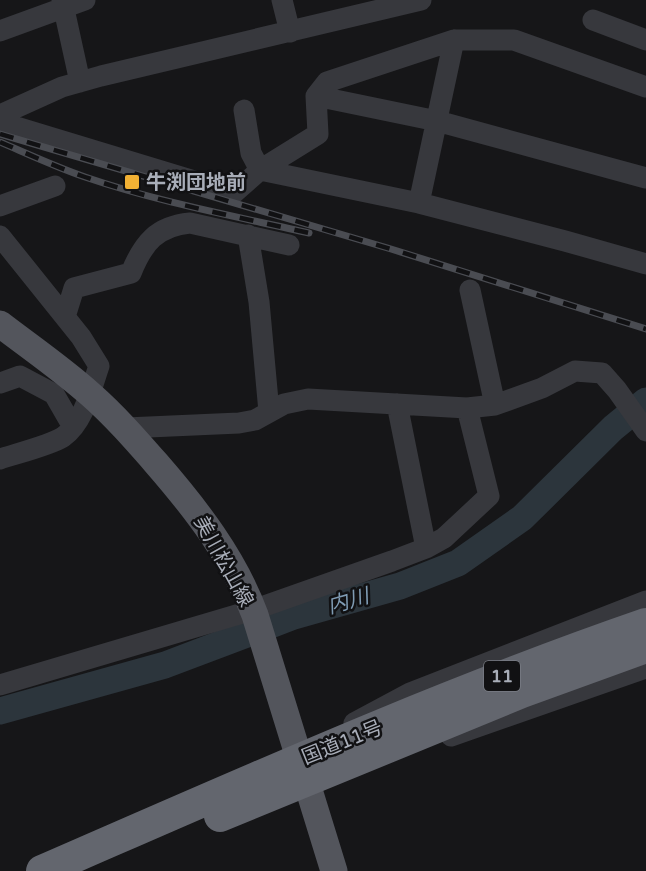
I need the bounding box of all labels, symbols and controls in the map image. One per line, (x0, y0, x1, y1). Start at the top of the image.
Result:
place label: 牛渕団地前 (146, 171, 246, 195)
marker: 牛渕団地前 (123, 173, 141, 191)
street label: 美川松山線 (188, 512, 258, 611)
water label: 内川 (325, 583, 374, 619)
road number: 11 (484, 661, 520, 691)
street label: 国道11号 (298, 716, 386, 770)

